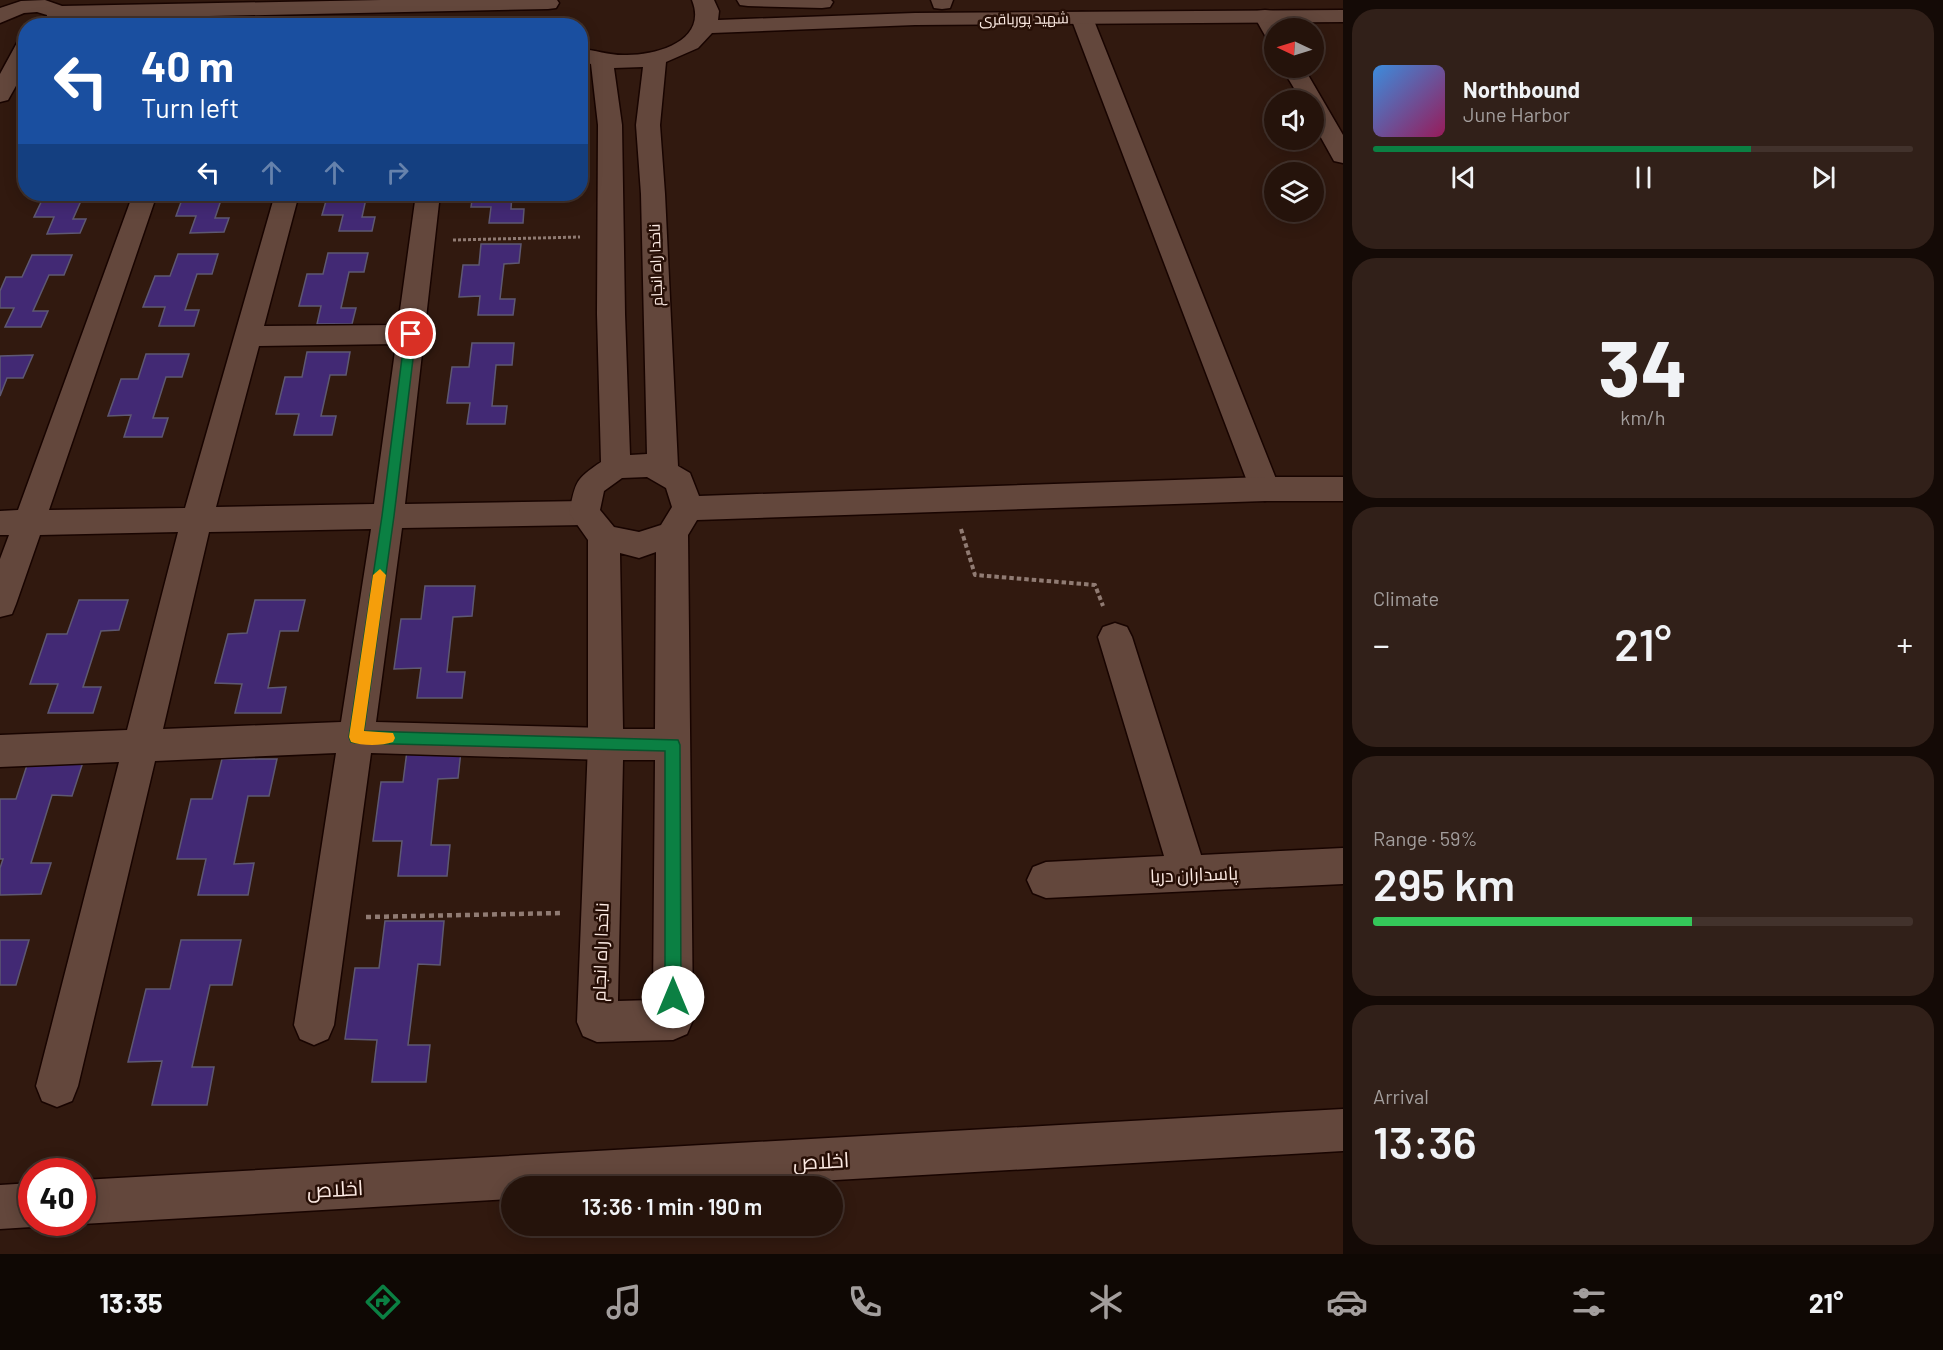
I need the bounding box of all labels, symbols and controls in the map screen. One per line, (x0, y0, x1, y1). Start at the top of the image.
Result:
street label: شهید پورباقری (979, 8, 1069, 30)
north arrow (1264, 18, 1324, 78)
map controls (1264, 18, 1324, 222)
text: 40 m (141, 40, 234, 90)
icon: left (42, 42, 120, 120)
text: Northbound (1463, 76, 1580, 102)
button: sound (1264, 90, 1324, 150)
text: Turn left (141, 91, 239, 123)
text: June Harbor (1463, 102, 1570, 126)
icon: left (192, 156, 225, 189)
icon: ahead (255, 156, 288, 189)
icon: ahead (318, 156, 351, 189)
icon: right (381, 156, 414, 189)
icon: previous (1447, 161, 1480, 194)
icon: pause (1627, 161, 1660, 194)
icon: next (1807, 161, 1840, 194)
button: layers (1264, 162, 1324, 222)
street label: ناخدا راه انجام (645, 223, 667, 307)
pin (385, 308, 436, 359)
icon: arrive (394, 317, 427, 350)
text: 34 (1598, 319, 1688, 413)
text: km/h (1620, 405, 1666, 429)
text: Climate (1373, 586, 1439, 610)
text: 21° (1614, 616, 1672, 670)
text: − (1373, 624, 1390, 664)
text: + (1896, 624, 1913, 664)
text: Range · 59% (1373, 826, 1477, 850)
text: 295 km (1373, 856, 1515, 910)
street label: پاسداران دریا (1150, 861, 1239, 889)
street label: ناخدا راه انجام (587, 902, 615, 1002)
position arrow (641, 965, 705, 1029)
text: Arrival (1373, 1084, 1429, 1108)
text: 13:36 (1373, 1114, 1476, 1168)
street label: اخلاص (792, 1146, 850, 1176)
speed limit sign: 40 (18, 1158, 96, 1236)
street label: اخلاص (306, 1174, 364, 1204)
text: 13:36 · 1 min · 190 m (582, 1193, 762, 1219)
icon: directions (362, 1281, 404, 1323)
icon: music (603, 1281, 645, 1323)
icon: phone (844, 1281, 886, 1323)
icon: climate (1085, 1281, 1127, 1323)
icon: car (1326, 1281, 1368, 1323)
icon: filters (1568, 1281, 1610, 1323)
text: 13:35 (100, 1286, 163, 1318)
text: 21° (1809, 1286, 1843, 1318)

